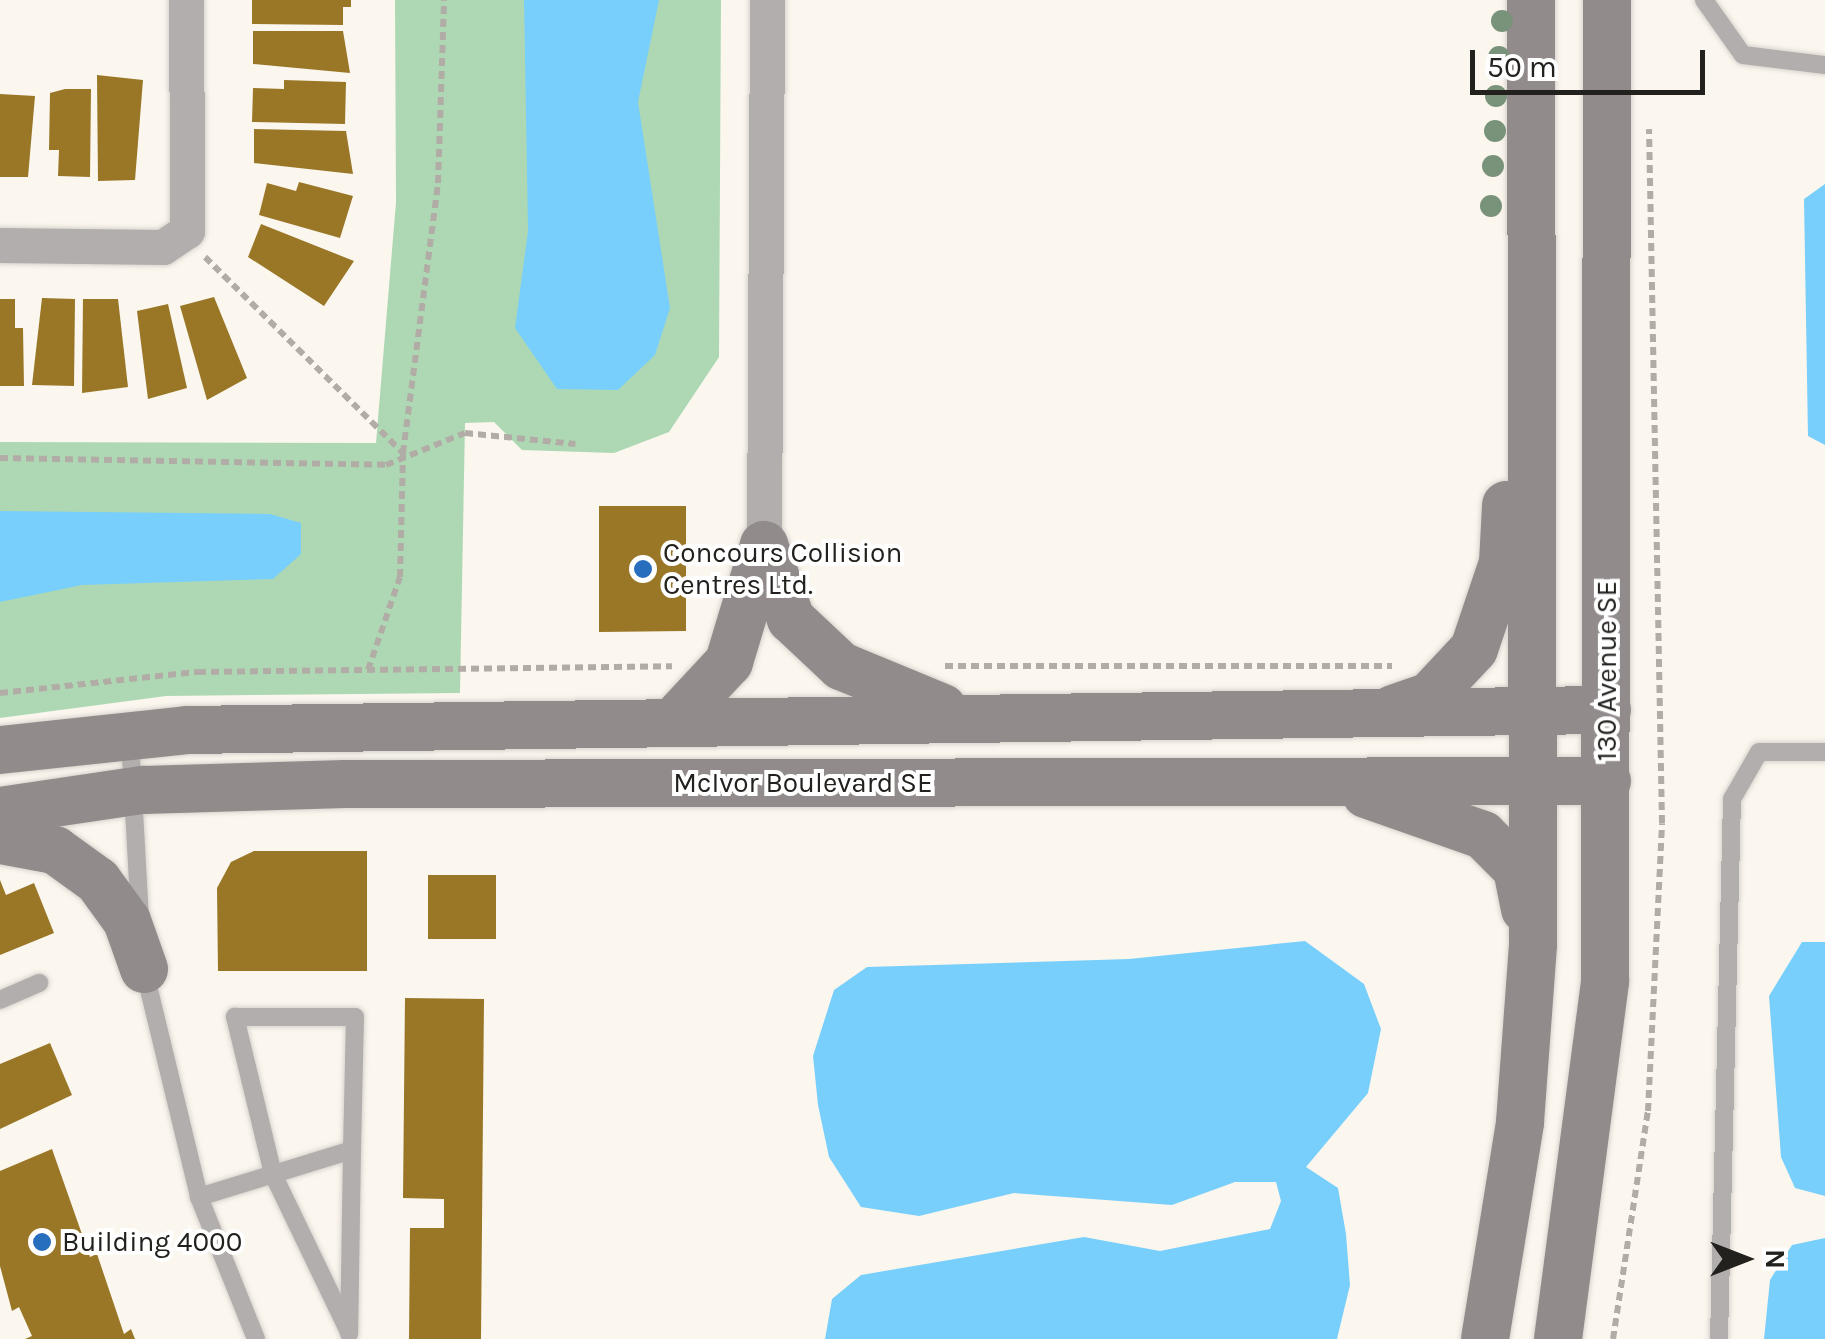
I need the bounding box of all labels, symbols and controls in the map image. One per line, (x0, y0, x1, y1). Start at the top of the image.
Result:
scale bar (1475, 30, 1710, 92)
text: 50 m (1487, 49, 1557, 85)
place label: Concours Collision Centres Ltd. (663, 536, 902, 602)
marker: Concours Collision Centres Ltd. (632, 558, 654, 580)
street label: 130 Avenue SE (1590, 581, 1624, 761)
street label: McIvor Boulevard SE (673, 766, 933, 800)
north arrow (1695, 1209, 1795, 1309)
place label: Building 4000 (62, 1225, 242, 1259)
marker: Building 4000 (31, 1231, 53, 1253)
text: N (1759, 1249, 1792, 1269)

